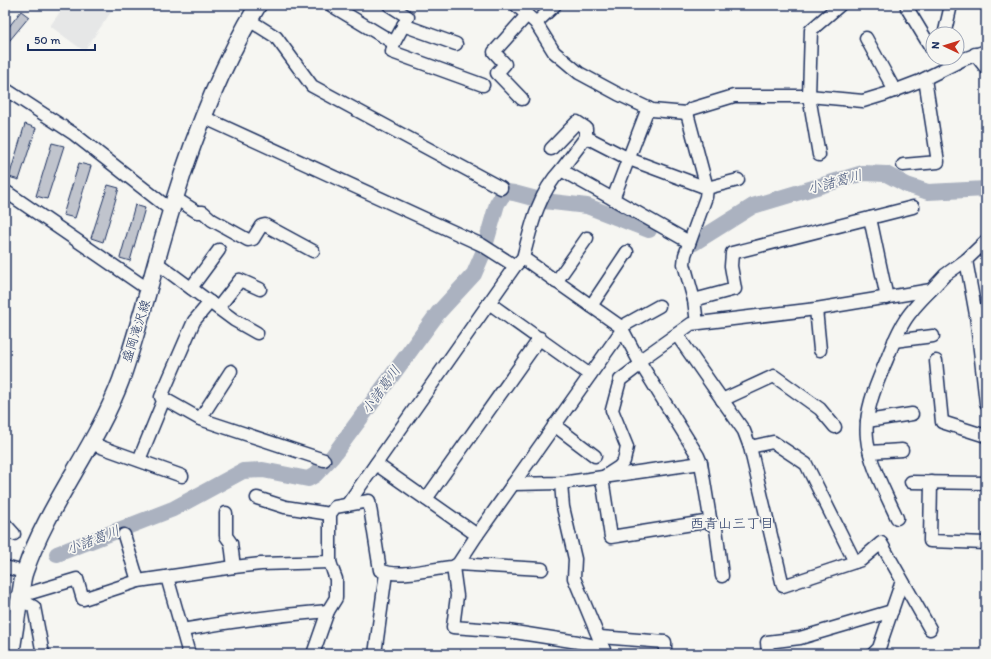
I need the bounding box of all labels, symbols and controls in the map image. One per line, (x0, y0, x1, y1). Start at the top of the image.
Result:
scale bar (28, 26, 95, 52)
north arrow (925, 26, 965, 66)
text: 50 m (34, 33, 60, 47)
text: N (929, 41, 942, 50)
water label: 小諸葛川 (806, 167, 864, 197)
street label: 盛岡滝沢線 (119, 297, 153, 364)
water label: 小諸葛川 (358, 362, 404, 418)
district label: 西青山三丁目 (690, 515, 774, 532)
water label: 小諸葛川 (64, 522, 122, 558)

